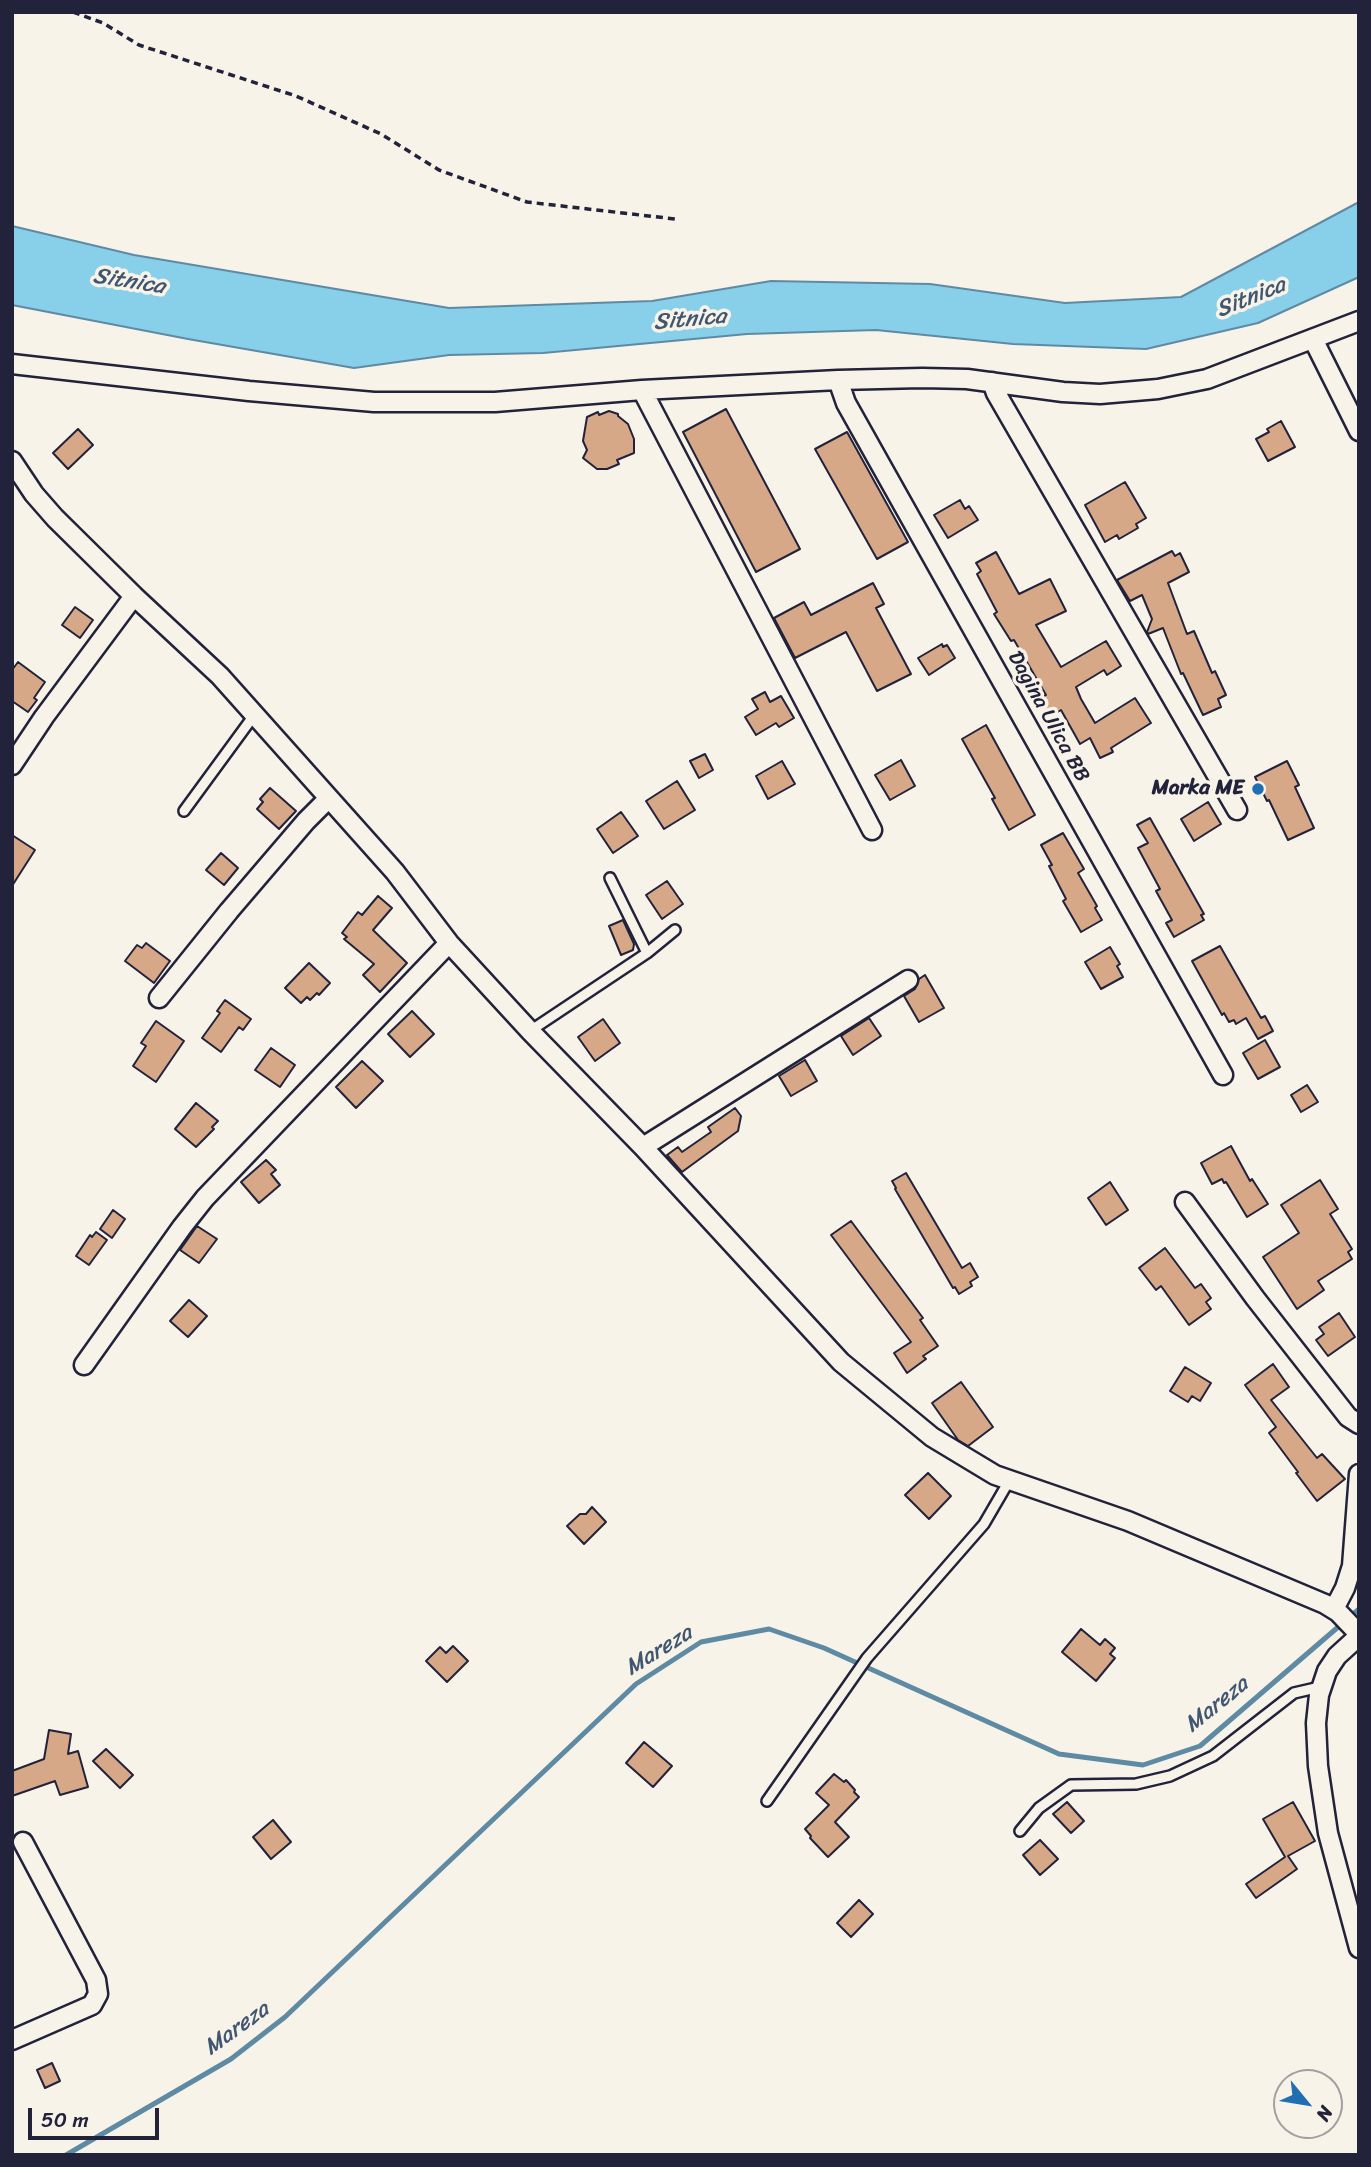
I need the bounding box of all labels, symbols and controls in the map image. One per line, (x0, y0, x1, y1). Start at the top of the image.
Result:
water label: Sitnica (91, 263, 167, 301)
water label: Sitnica (1212, 272, 1290, 324)
water label: Sitnica (653, 303, 727, 337)
street label: Dagina Ulica BB (1002, 647, 1094, 787)
place label: Marka ME (1152, 776, 1244, 802)
marker: Marka ME (1250, 781, 1266, 797)
water label: Mareza (620, 1620, 698, 1682)
water label: Mareza (1180, 1671, 1254, 1739)
water label: Mareza (199, 1996, 275, 2062)
north arrow (1273, 2069, 1343, 2139)
scale bar (32, 2094, 163, 2138)
text: N (1307, 2100, 1342, 2128)
text: 50 m (41, 2101, 89, 2139)

